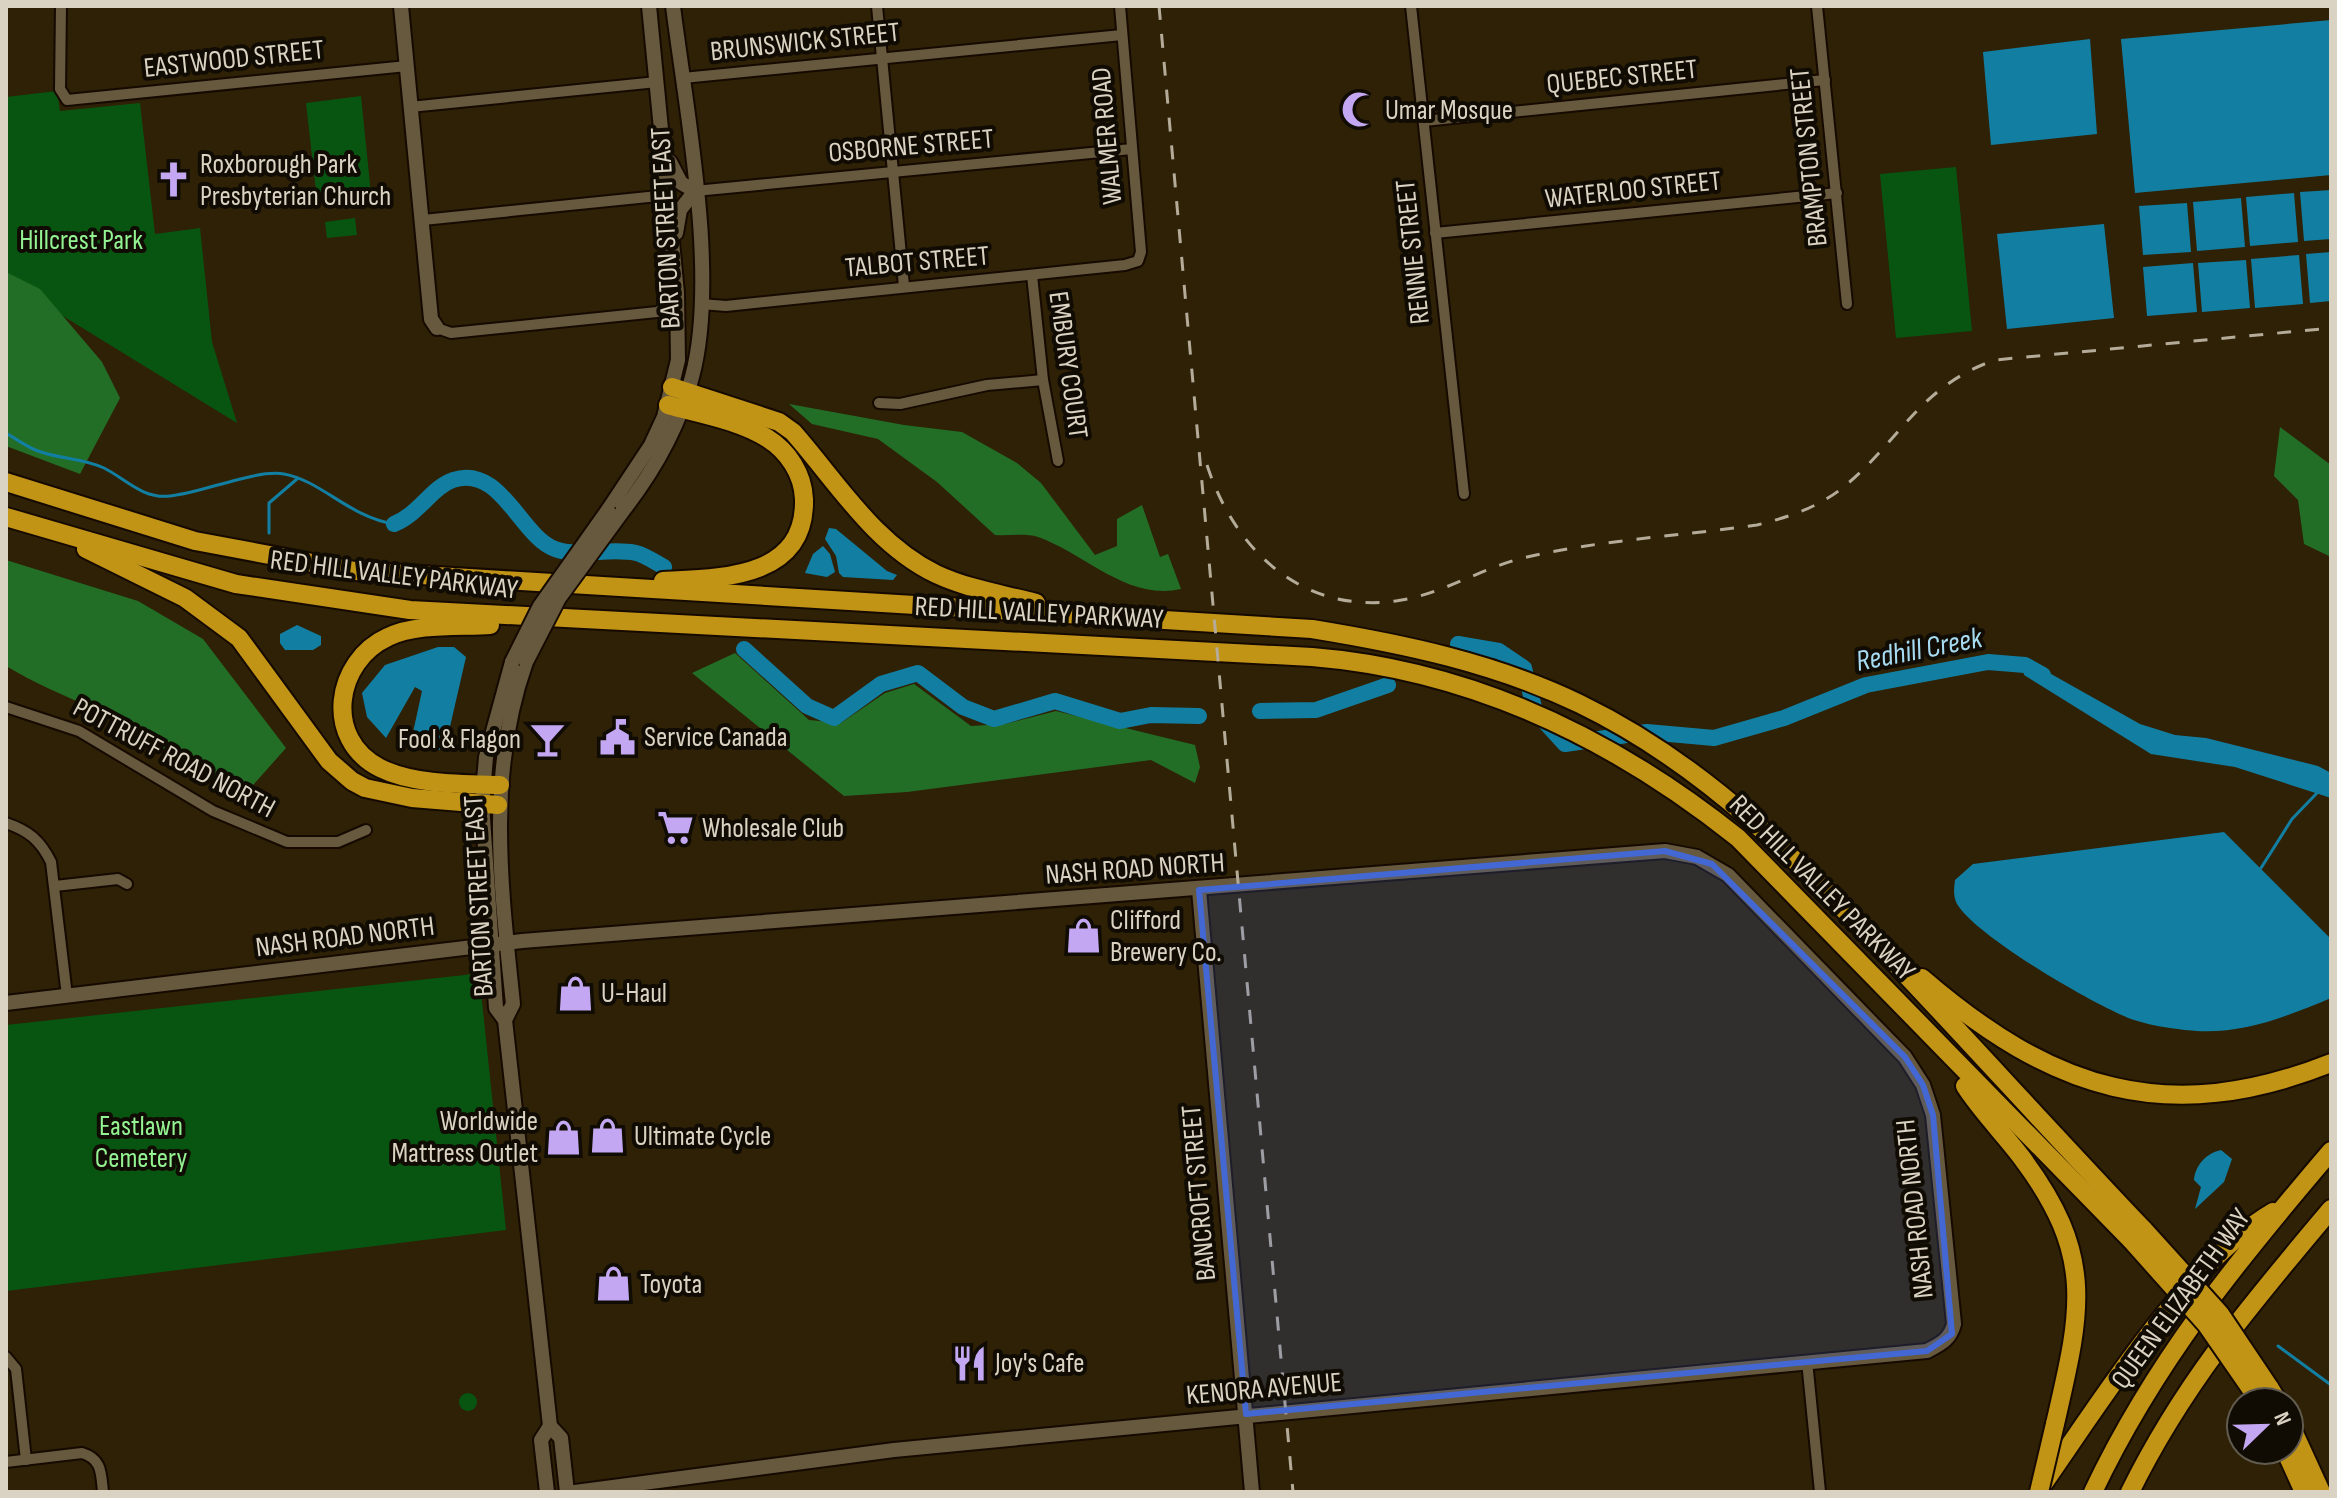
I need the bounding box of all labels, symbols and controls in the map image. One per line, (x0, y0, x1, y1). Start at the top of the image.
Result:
street label: BRUNSWICK STREET (709, 16, 901, 68)
street label: EASTWOOD STREET (142, 33, 326, 85)
street label: QUEBEC STREET (1545, 53, 1699, 101)
street label: WALMER ROAD (1085, 66, 1129, 206)
street label: BRAMPTON STREET (1783, 66, 1835, 248)
mosque icon: Umar Mosque (1340, 91, 1378, 129)
place label: Umar Mosque (1385, 94, 1513, 127)
street label: OSBORNE STREET (827, 122, 995, 170)
street label: BARTON STREET EAST (644, 126, 688, 330)
place label: Roxborough Park Presbyterian Church (200, 148, 391, 213)
church icon: Roxborough Park Presbyterian Church (155, 161, 193, 199)
street label: WATERLOO STREET (1543, 164, 1723, 216)
street label: RENNIE STREET (1389, 178, 1437, 326)
park label: Hillcrest Park (19, 224, 143, 257)
street label: TALBOT STREET (843, 239, 991, 285)
street label: EMBURY COURT (1041, 289, 1095, 441)
street label: RED HILL VALLEY PARKWAY (268, 543, 520, 607)
street label: RED HILL VALLEY PARKWAY (914, 590, 1165, 636)
water label: Redhill Creek (1853, 620, 1986, 680)
street label: POTTRUFF ROAD NORTH (67, 691, 281, 825)
public building icon: Service Canada (599, 718, 637, 756)
bar icon: Fool & Flagon (528, 720, 566, 758)
place label: Service Canada (644, 721, 787, 754)
place label: Fool & Flagon (398, 723, 521, 756)
street label: RED HILL VALLEY PARKWAY (1722, 788, 1922, 988)
street label: BARTON STREET EAST (457, 794, 501, 998)
supermarket icon: Wholesale Club (657, 809, 695, 847)
place label: Wholesale Club (702, 812, 844, 845)
street label: NASH ROAD NORTH (1044, 846, 1226, 892)
place label: Clifford Brewery Co. (1110, 904, 1222, 969)
street label: NASH ROAD NORTH (254, 910, 436, 964)
shop icon: Clifford Brewery Co. (1065, 917, 1103, 955)
shop icon: U-Haul (556, 974, 594, 1012)
place label: U-Haul (601, 977, 667, 1010)
street label: BANCROFT STREET (1175, 1104, 1223, 1282)
place label: Worldwide Mattress Outlet (391, 1105, 538, 1170)
park label: Eastlawn Cemetery (95, 1110, 187, 1175)
shop icon: Ultimate Cycle (589, 1117, 627, 1155)
shop icon: Worldwide Mattress Outlet (545, 1118, 583, 1156)
street label: NASH ROAD NORTH (1889, 1118, 1941, 1300)
place label: Ultimate Cycle (634, 1120, 771, 1153)
street label: QUEEN ELIZABETH WAY (2105, 1202, 2258, 1396)
shop icon: Toyota (595, 1265, 633, 1303)
place label: Toyota (640, 1268, 702, 1301)
restaurant icon: Joy's Cafe (950, 1344, 988, 1382)
place label: Joy's Cafe (994, 1347, 1084, 1380)
street label: KENORA AVENUE (1185, 1366, 1343, 1412)
north arrow (2225, 1386, 2305, 1466)
text: N (2267, 1408, 2297, 1429)

